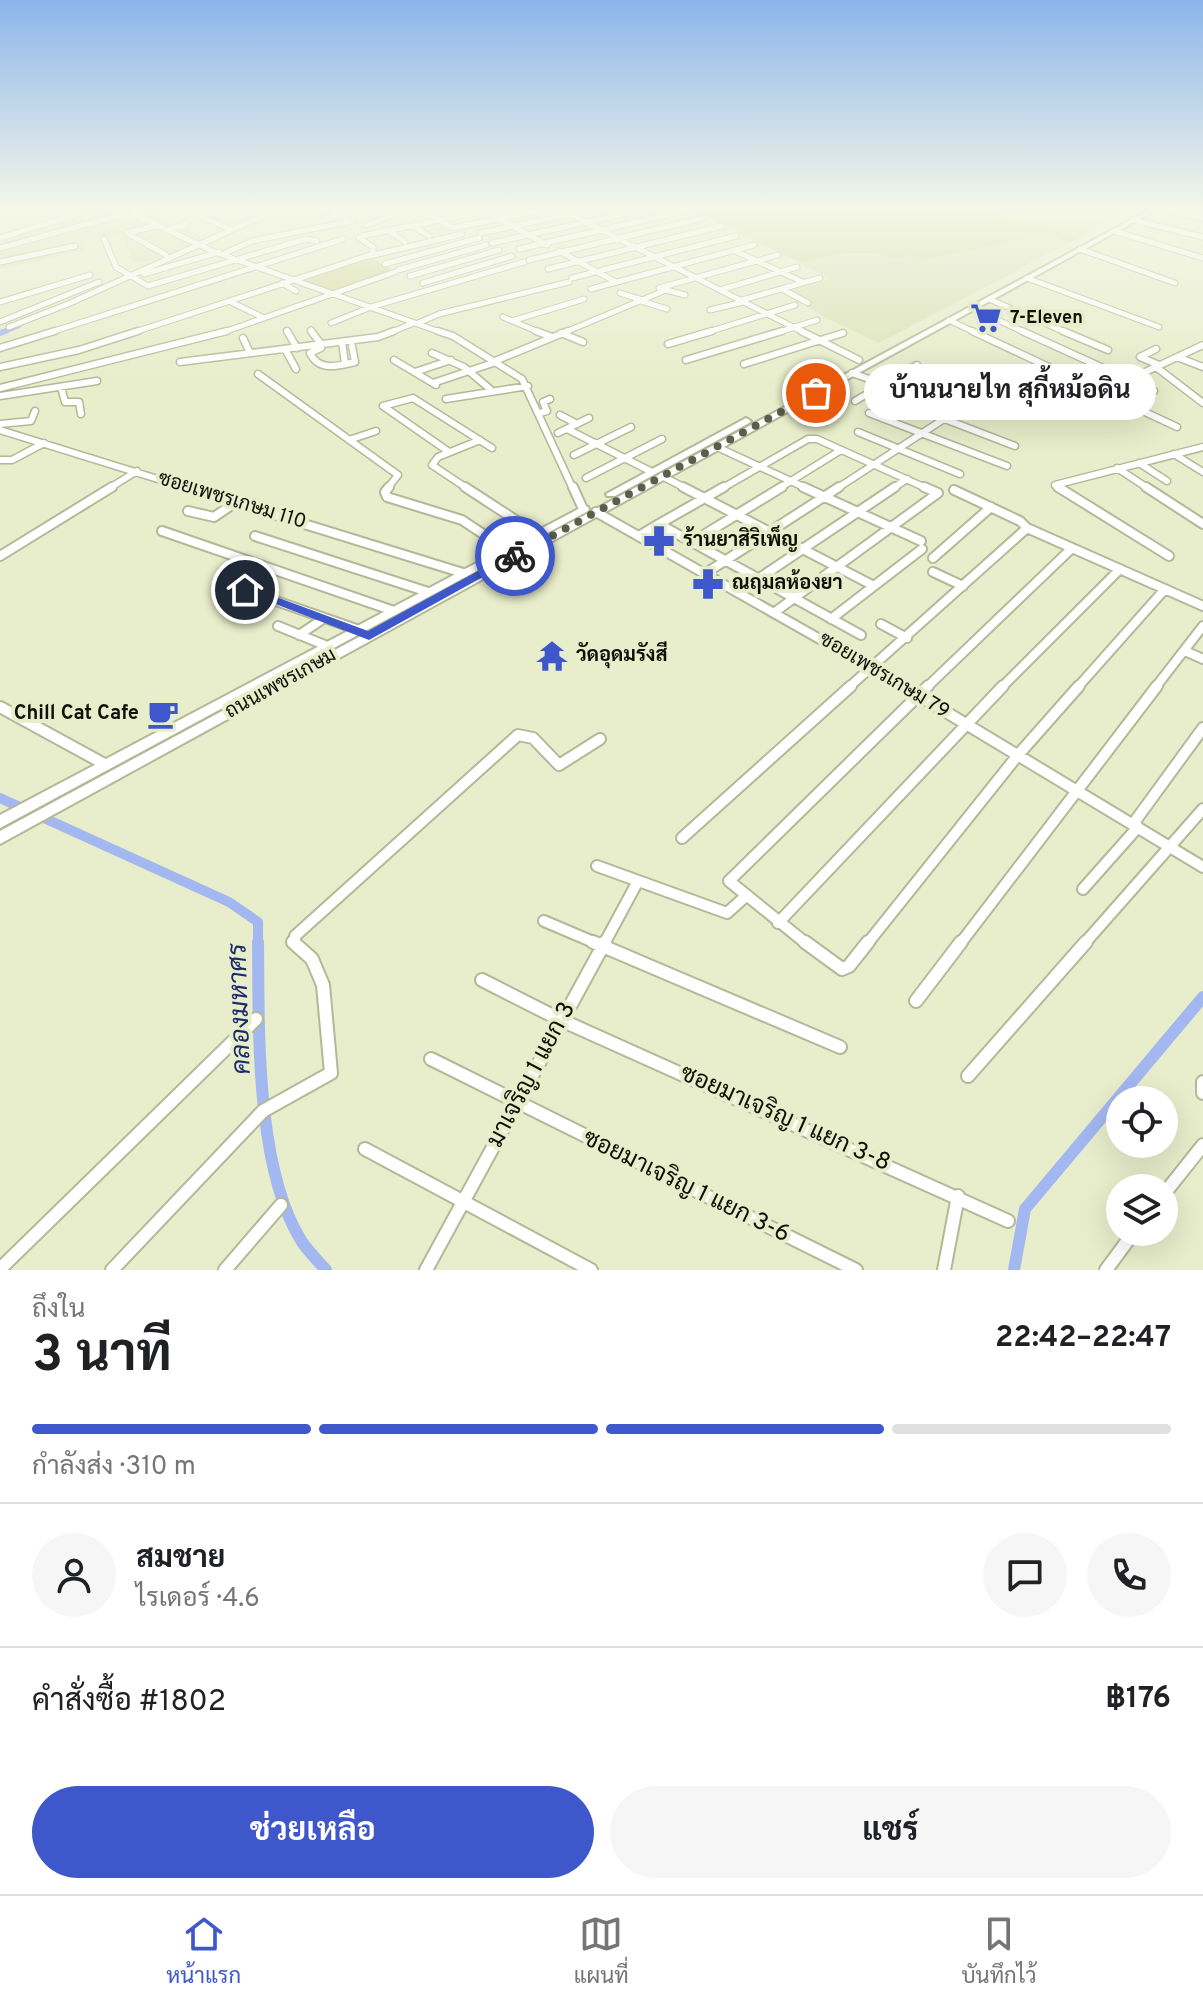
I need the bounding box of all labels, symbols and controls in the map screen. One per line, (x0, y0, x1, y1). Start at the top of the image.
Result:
supermarket icon: 7-Eleven (969, 301, 1003, 335)
place label: 7-Eleven (1010, 307, 1083, 330)
pin (782, 359, 850, 427)
callout: บ้านนายไท สุกี้หม้อดิน (864, 365, 1156, 421)
icon: bag (794, 371, 838, 415)
text: บ้านนายไท สุกี้หม้อดิน (889, 375, 1131, 408)
street label: ซอยเพชรเกษม 110 (155, 466, 309, 536)
courier (475, 516, 555, 596)
pharmacy icon: ร้านยาสิริเพ็ญ (642, 524, 676, 558)
place label: ร้านยาสิริเพ็ญ (683, 525, 798, 554)
icon: bike (493, 534, 537, 578)
pin (211, 556, 279, 624)
pharmacy icon: ณฤมลห้องยา (691, 567, 725, 601)
icon: home (223, 568, 267, 612)
place label: ณฤมลห้องยา (732, 569, 843, 597)
street label: ซอยเพชรเกษม 79 (814, 627, 954, 725)
temple icon: วัดอุดมรังสี (535, 639, 569, 673)
place label: วัดอุดมรังสี (576, 641, 667, 669)
street label: ถนนเพชรเกษม (221, 643, 341, 725)
cafe icon: Chill Cat Cafe (146, 697, 180, 731)
place label: Chill Cat Cafe (14, 701, 139, 727)
water label: คลองมหาศร (222, 941, 260, 1075)
street label: มาเจริญ 1 แยก 3 (480, 997, 583, 1153)
street label: ซอยมาเจริญ 1 แยก 3-8 (675, 1058, 895, 1179)
map controls (1106, 1086, 1178, 1246)
button: locate (1106, 1086, 1178, 1158)
street label: ซอยมาเจริญ 1 แยก 3-6 (577, 1123, 795, 1250)
button: layers (1106, 1174, 1178, 1246)
text: ถึงใน (32, 1294, 85, 1327)
text: 22:42–22:47 (995, 1320, 1171, 1357)
text: 3 นาที (32, 1324, 172, 1390)
text: กำลังส่ง · 310 m (32, 1451, 196, 1484)
button: person (32, 1533, 116, 1617)
button: chat (983, 1533, 1067, 1617)
button: phone (1087, 1533, 1171, 1617)
text: สมชาย (136, 1541, 225, 1578)
text: ไรเดอร์ · 4.6 (136, 1583, 260, 1616)
text: ฿176 (1105, 1681, 1171, 1718)
text: คำสั่งซื้อ #1802 (32, 1684, 226, 1721)
button: ช่วยเหลือ (32, 1786, 594, 1878)
button: แชร์ (610, 1786, 1171, 1878)
tab: หน้าแรก (166, 1912, 241, 1991)
tab: แผนที่ (574, 1912, 629, 1991)
tab: บันทึกไว้ (961, 1912, 1037, 1991)

